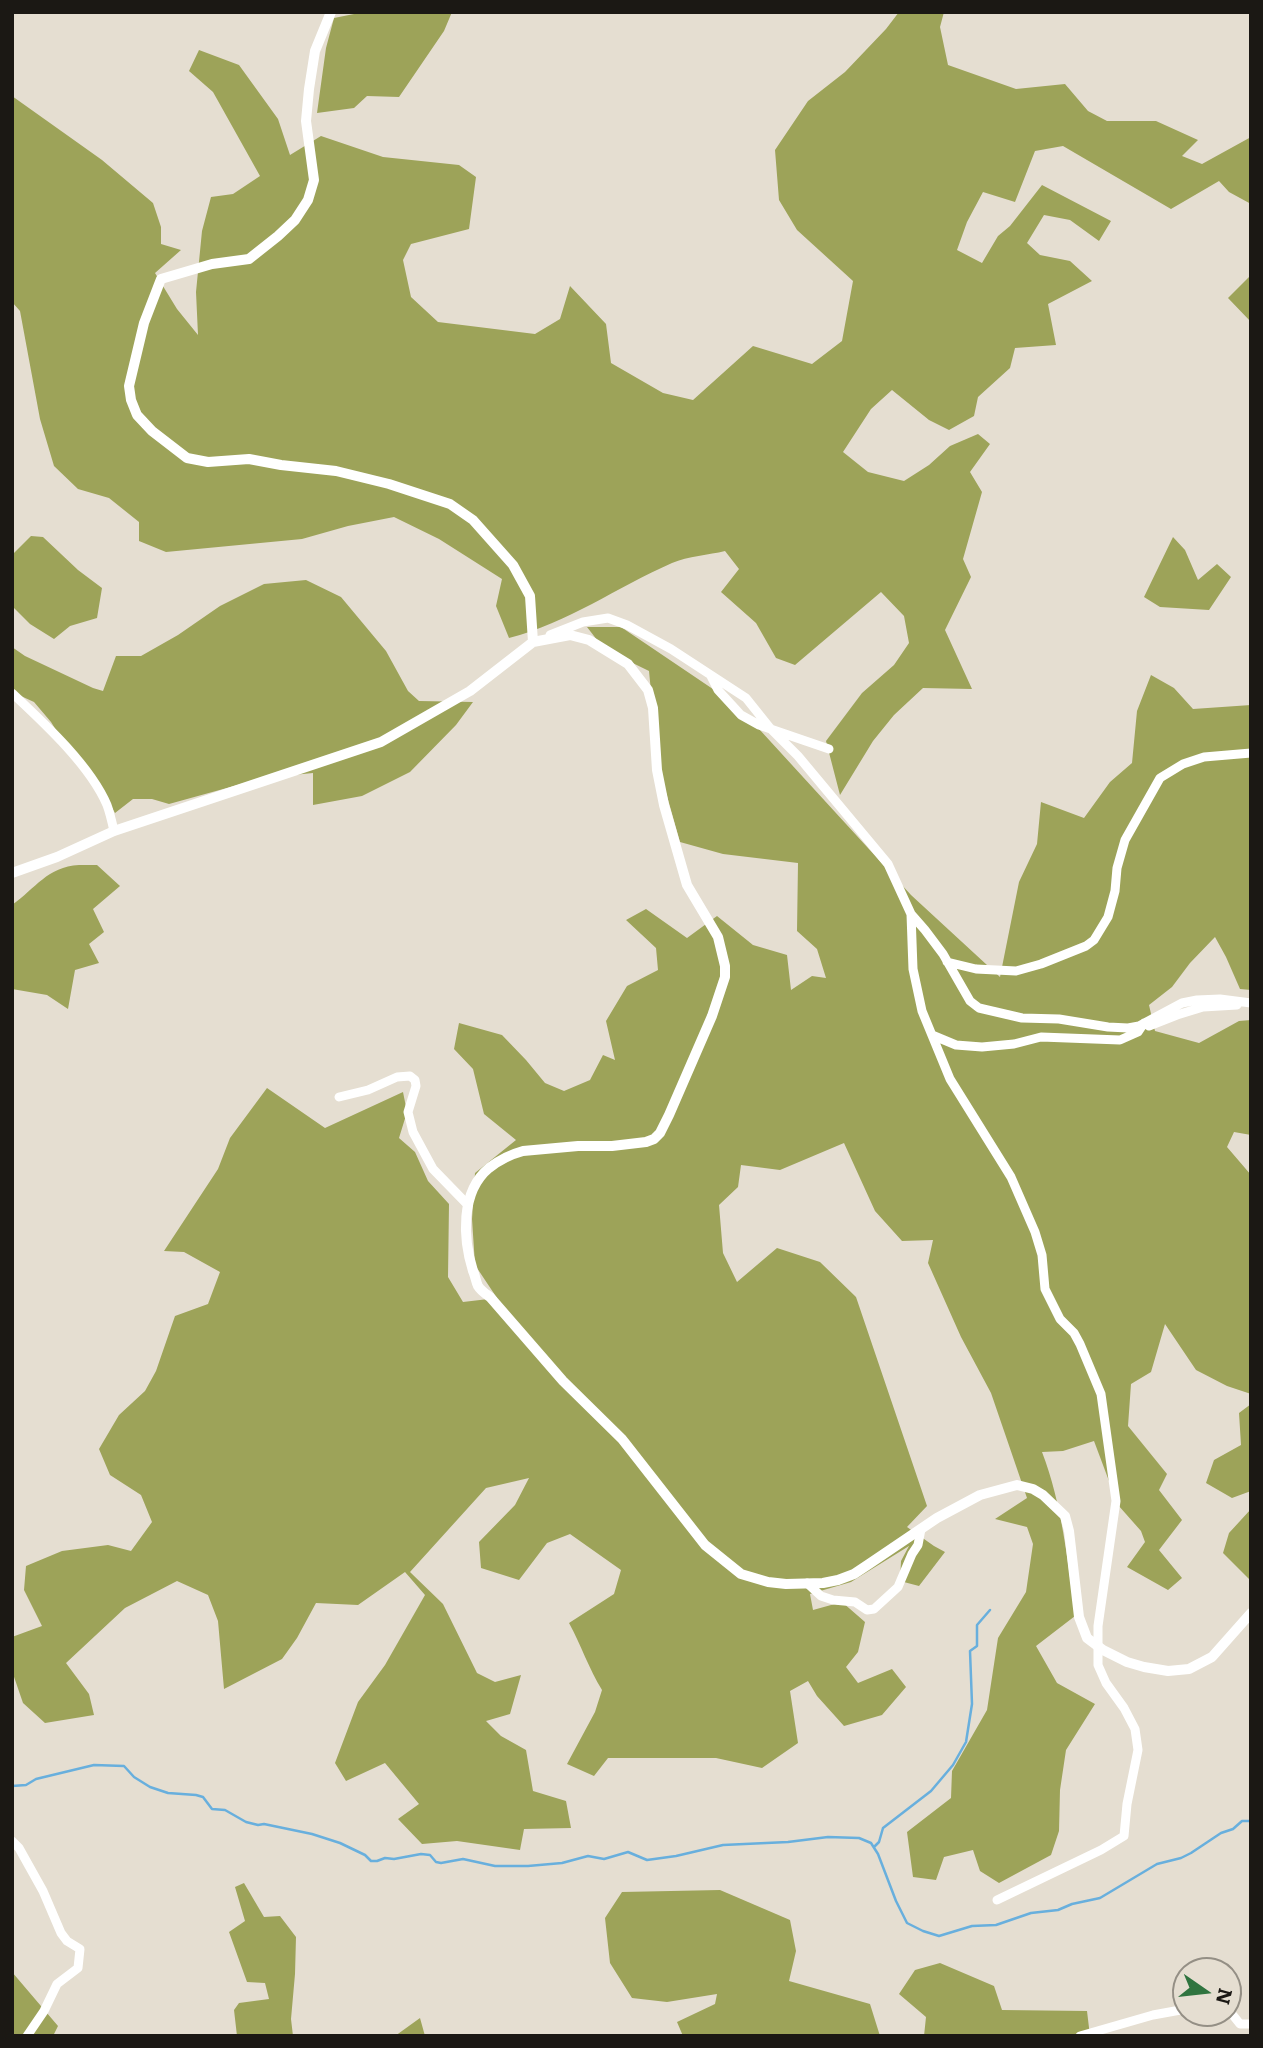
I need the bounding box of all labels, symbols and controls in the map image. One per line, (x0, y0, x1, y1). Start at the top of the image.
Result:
north arrow (1172, 1957, 1242, 2027)
text: N (1210, 1985, 1241, 2008)

